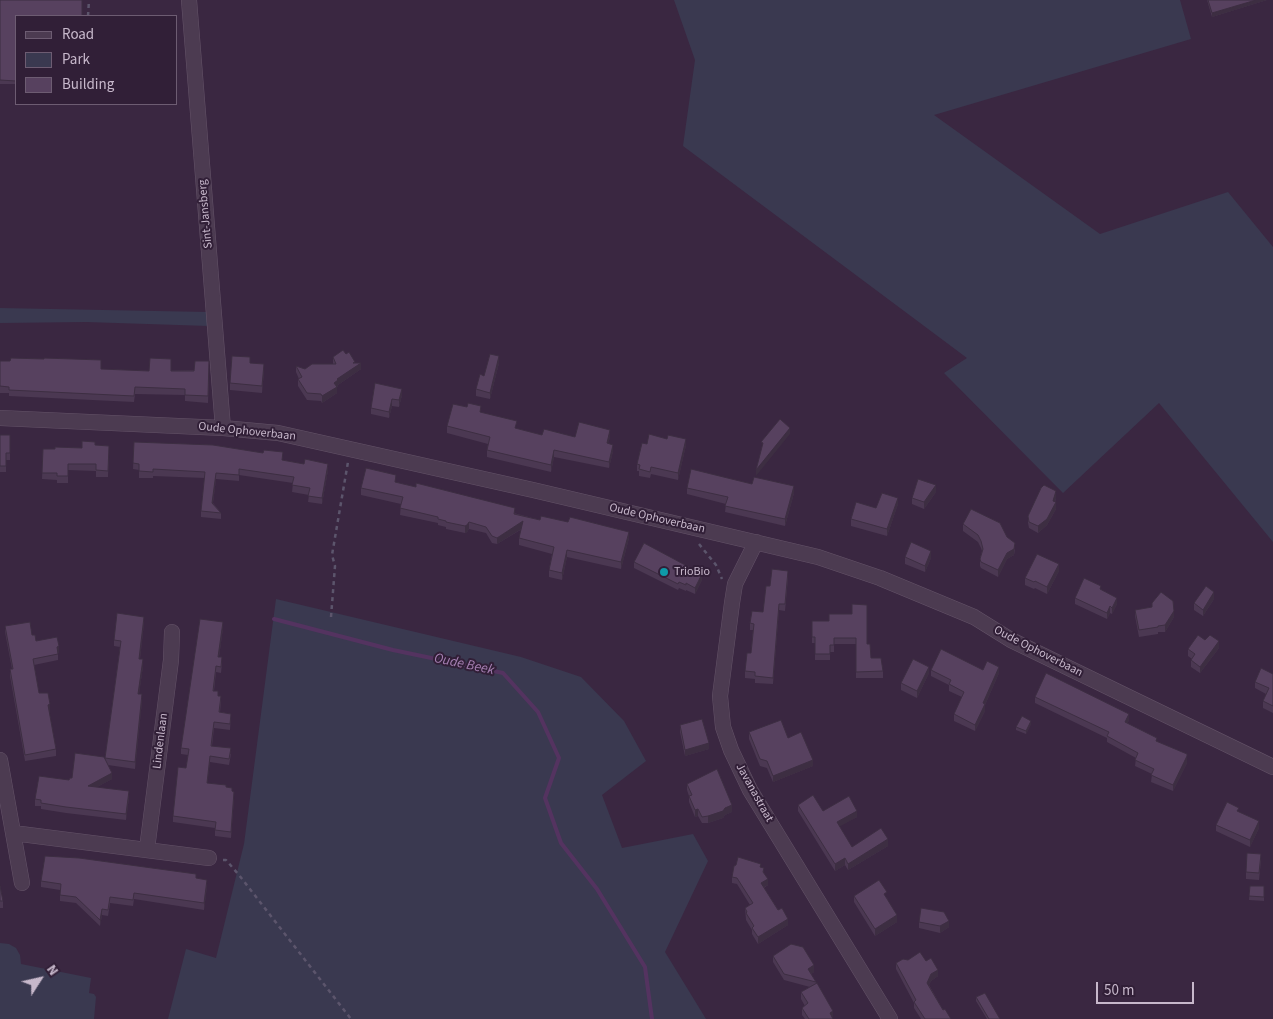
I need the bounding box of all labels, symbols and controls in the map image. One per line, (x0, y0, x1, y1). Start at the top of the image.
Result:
legend (15, 15, 178, 105)
text: Road (62, 24, 94, 45)
text: Park (62, 49, 90, 70)
text: Building (62, 74, 114, 95)
street label: Sint-Jansberg (196, 179, 216, 249)
street label: Oude Ophoverbaan (198, 420, 296, 444)
street label: Oude Ophoverbaan (608, 501, 706, 537)
place label: TrioBio (674, 565, 710, 579)
marker: TrioBio (658, 566, 670, 578)
street label: Oude Ophoverbaan (991, 623, 1085, 681)
water label: Oude Beek (432, 650, 496, 680)
street label: Lindenlaan (150, 712, 172, 770)
street label: Javanastraat (732, 761, 776, 825)
north arrow (15, 954, 65, 1004)
text: N (41, 961, 63, 980)
scale bar (1098, 972, 1196, 1004)
text: 50 m (1104, 980, 1134, 1001)

